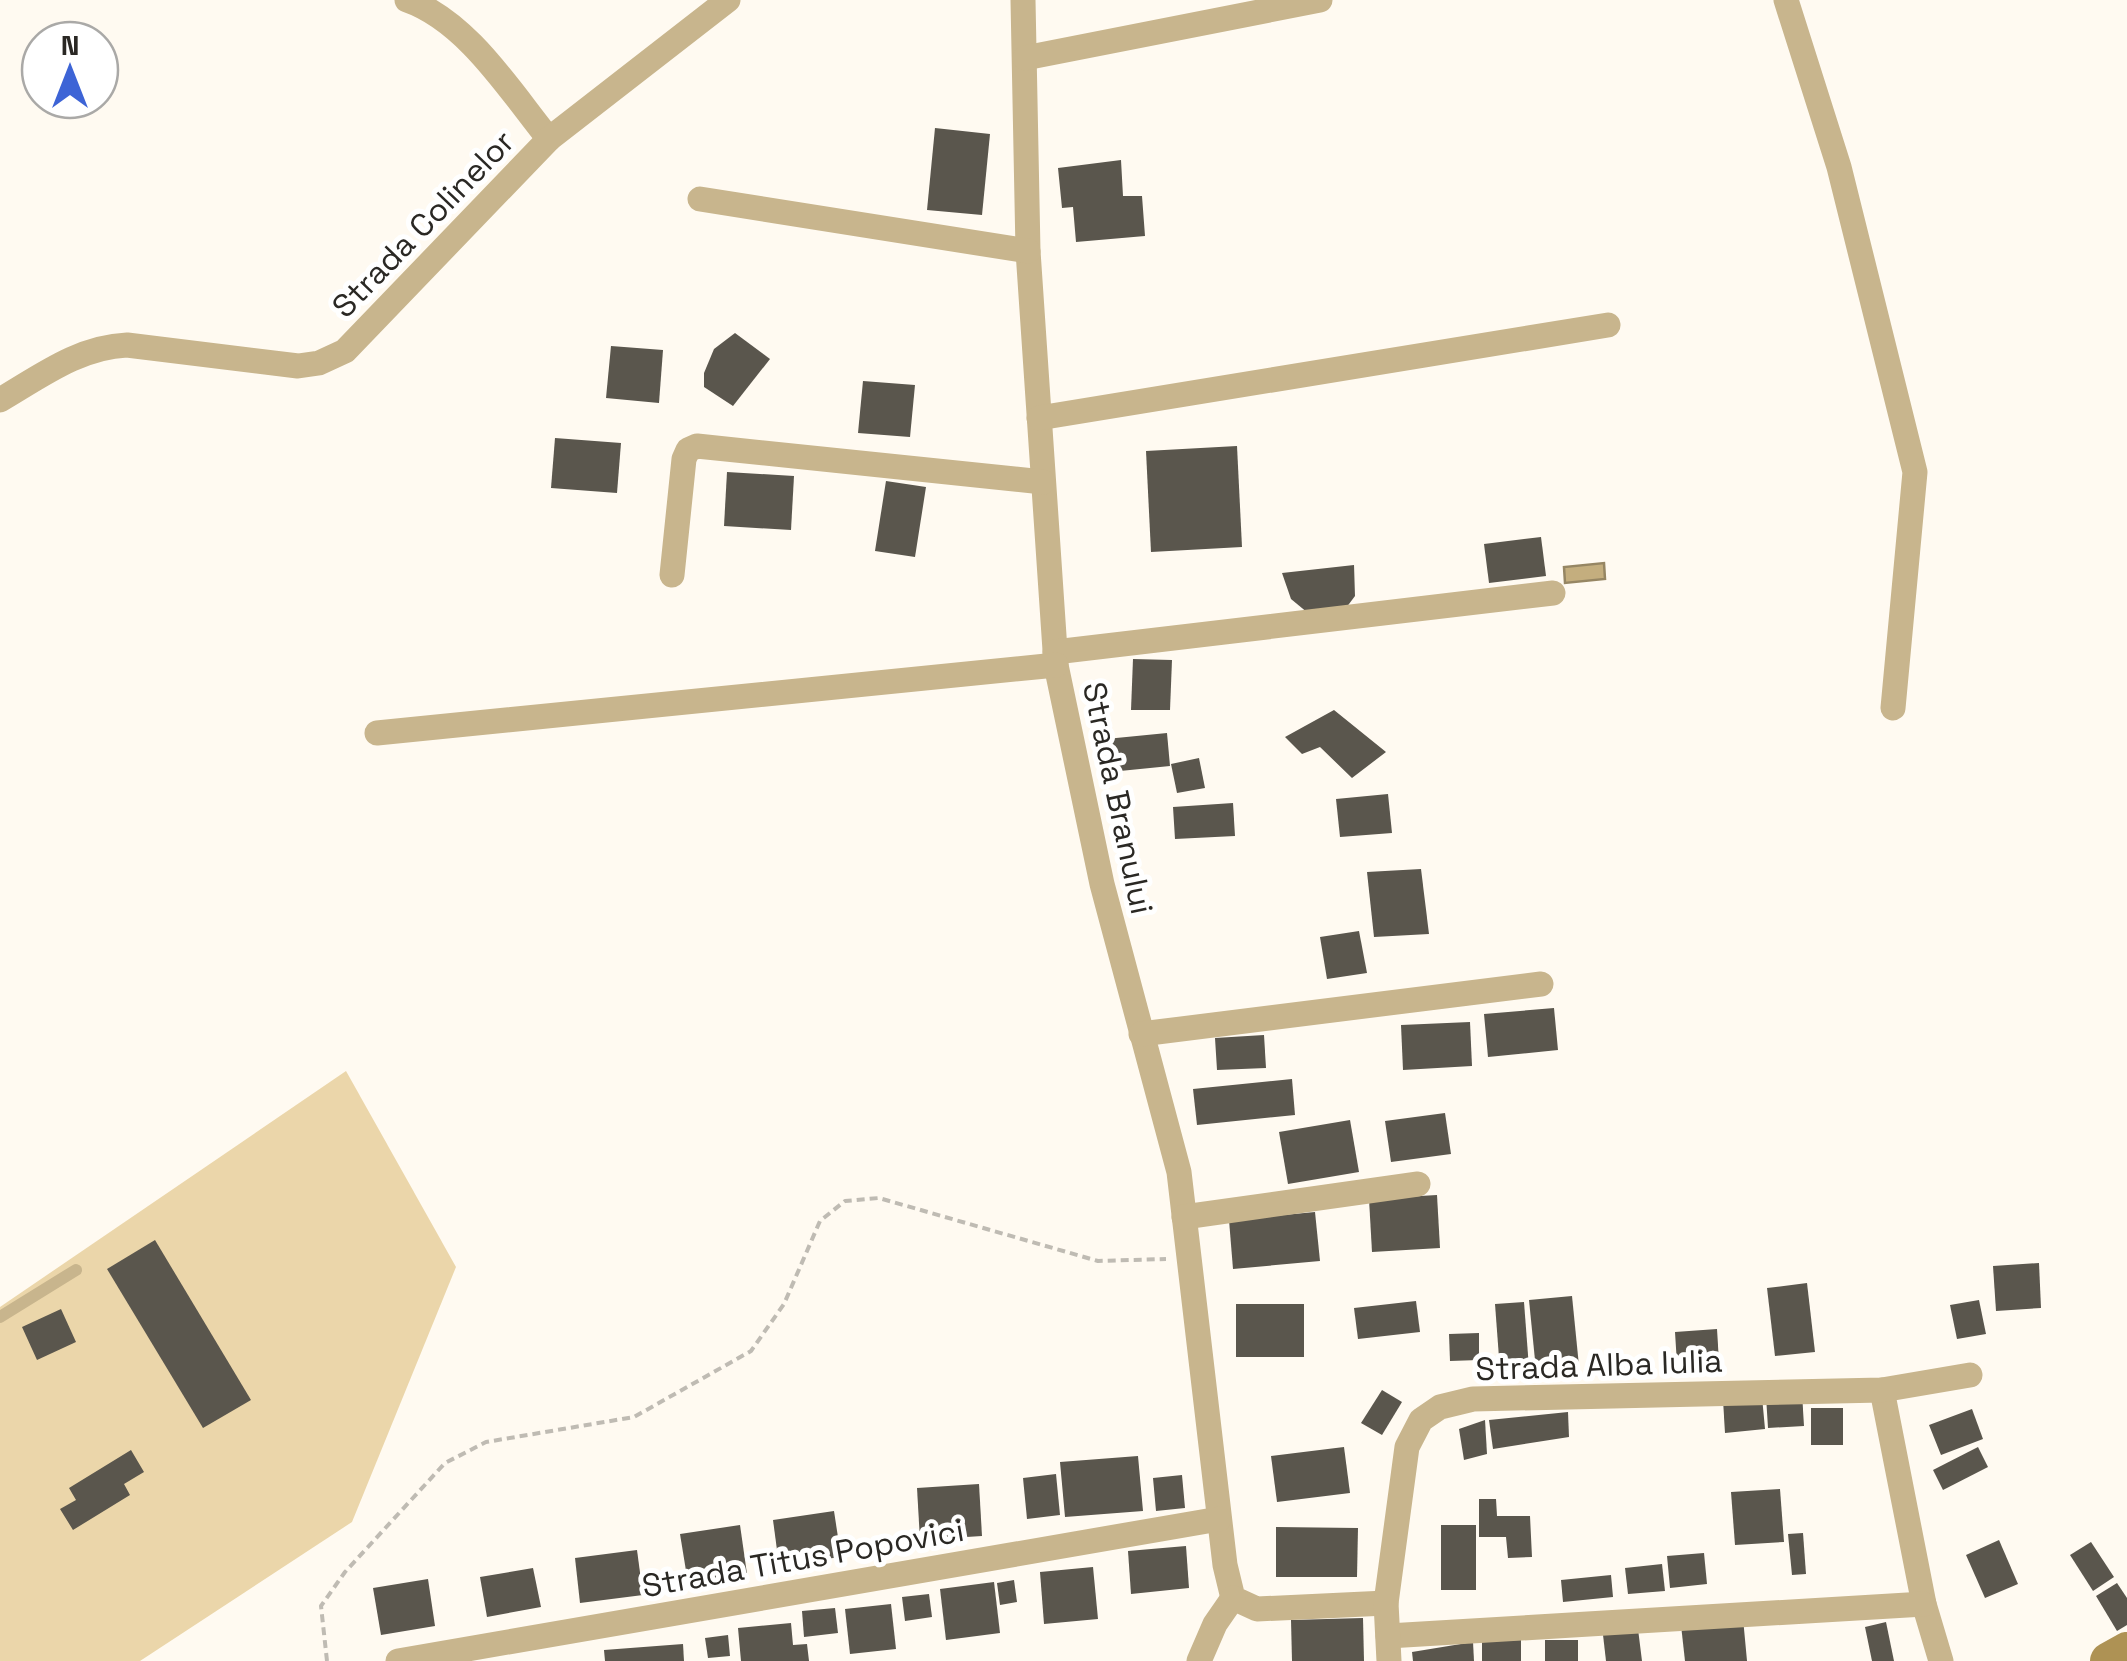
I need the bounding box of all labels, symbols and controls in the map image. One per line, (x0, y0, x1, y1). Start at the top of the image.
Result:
north arrow (20, 20, 120, 120)
text: N (61, 27, 79, 63)
street label: Strada Colinelor (323, 122, 523, 326)
street label: Strada Branului (1074, 678, 1162, 918)
street label: Strada Alba Iulia (1475, 1341, 1723, 1389)
street label: Strada Titus Popovici (639, 1510, 967, 1606)

